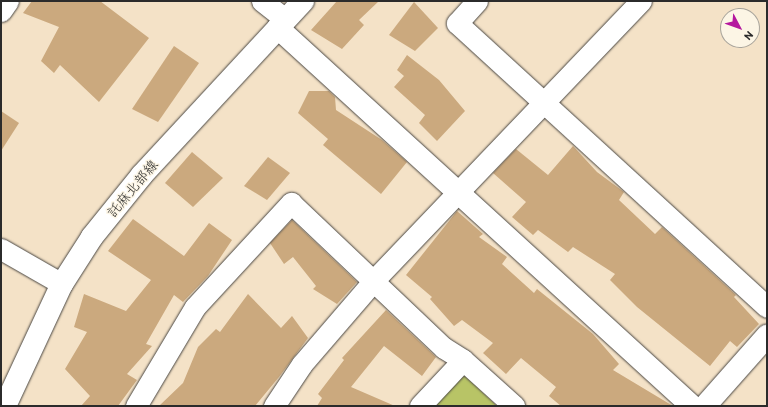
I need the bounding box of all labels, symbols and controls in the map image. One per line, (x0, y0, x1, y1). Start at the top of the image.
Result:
north arrow (720, 8, 760, 48)
text: N (741, 28, 756, 43)
street label: 託麻北部線 (104, 157, 162, 221)

